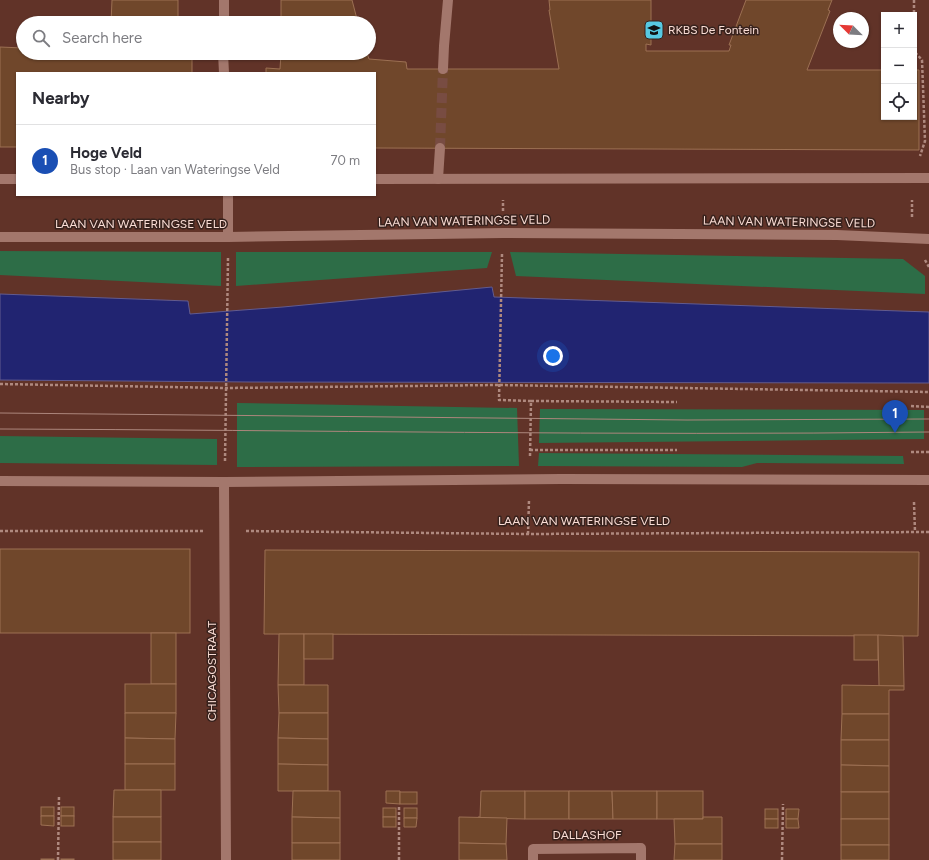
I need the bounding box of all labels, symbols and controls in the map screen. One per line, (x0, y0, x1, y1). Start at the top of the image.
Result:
north arrow (833, 12, 869, 48)
map controls (881, 12, 917, 120)
button: + (881, 12, 917, 48)
search box (16, 16, 376, 60)
school or university icon: RKBS De Fontein (643, 19, 665, 41)
place label: RKBS De Fontein (668, 23, 759, 37)
icon: search (30, 27, 52, 49)
text: Search here (62, 29, 142, 47)
button: − (881, 48, 917, 84)
button: locate (881, 84, 917, 120)
text: Nearby (32, 88, 90, 108)
text: Hoge Veld (70, 144, 142, 162)
text: 1 (42, 153, 48, 168)
text: 70 m (330, 153, 360, 168)
text: Bus stop · Laan van Wateringse Veld (70, 162, 280, 177)
street label: LAAN VAN WATERINGSE VELD (378, 212, 550, 230)
street label: LAAN VAN WATERINGSE VELD (703, 213, 875, 231)
street label: LAAN VAN WATERINGSE VELD (55, 217, 227, 231)
your location (543, 346, 563, 366)
pin: 1 (882, 400, 908, 433)
street label: LAAN VAN WATERINGSE VELD (498, 514, 670, 528)
street label: CHICAGOSTRAAT (205, 621, 219, 721)
street label: DALLASHOF (552, 828, 622, 842)

